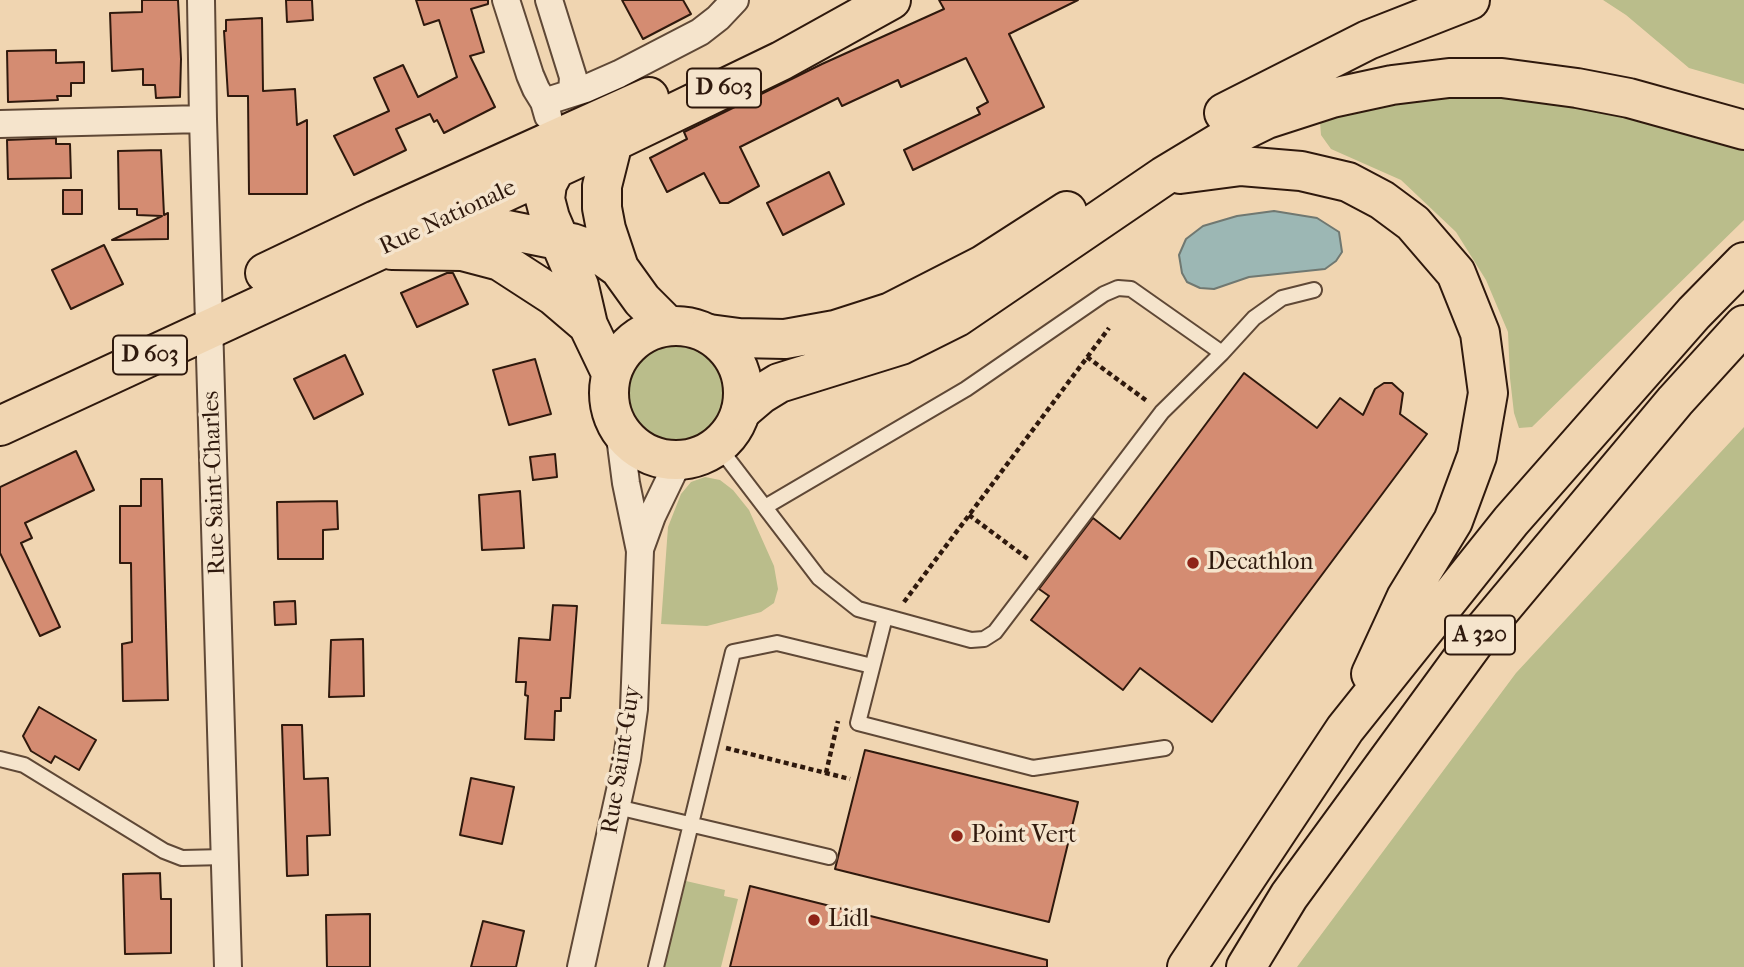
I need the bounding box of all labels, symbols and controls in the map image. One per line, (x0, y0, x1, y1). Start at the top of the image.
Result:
road number: D 603 (687, 68, 761, 108)
street label: Rue Nationale (375, 174, 521, 262)
road number: D 603 (113, 336, 187, 374)
street label: Rue Saint-Charles (197, 390, 233, 576)
place label: Decathlon (1207, 549, 1313, 577)
marker: Decathlon (1185, 555, 1201, 571)
road number: A 320 (1445, 615, 1515, 654)
street label: Rue Saint-Guy (596, 684, 648, 836)
place label: Point Vert (971, 822, 1077, 850)
marker: Point Vert (949, 828, 965, 844)
place label: Lidl (828, 906, 869, 934)
marker: Lidl (806, 912, 822, 928)

